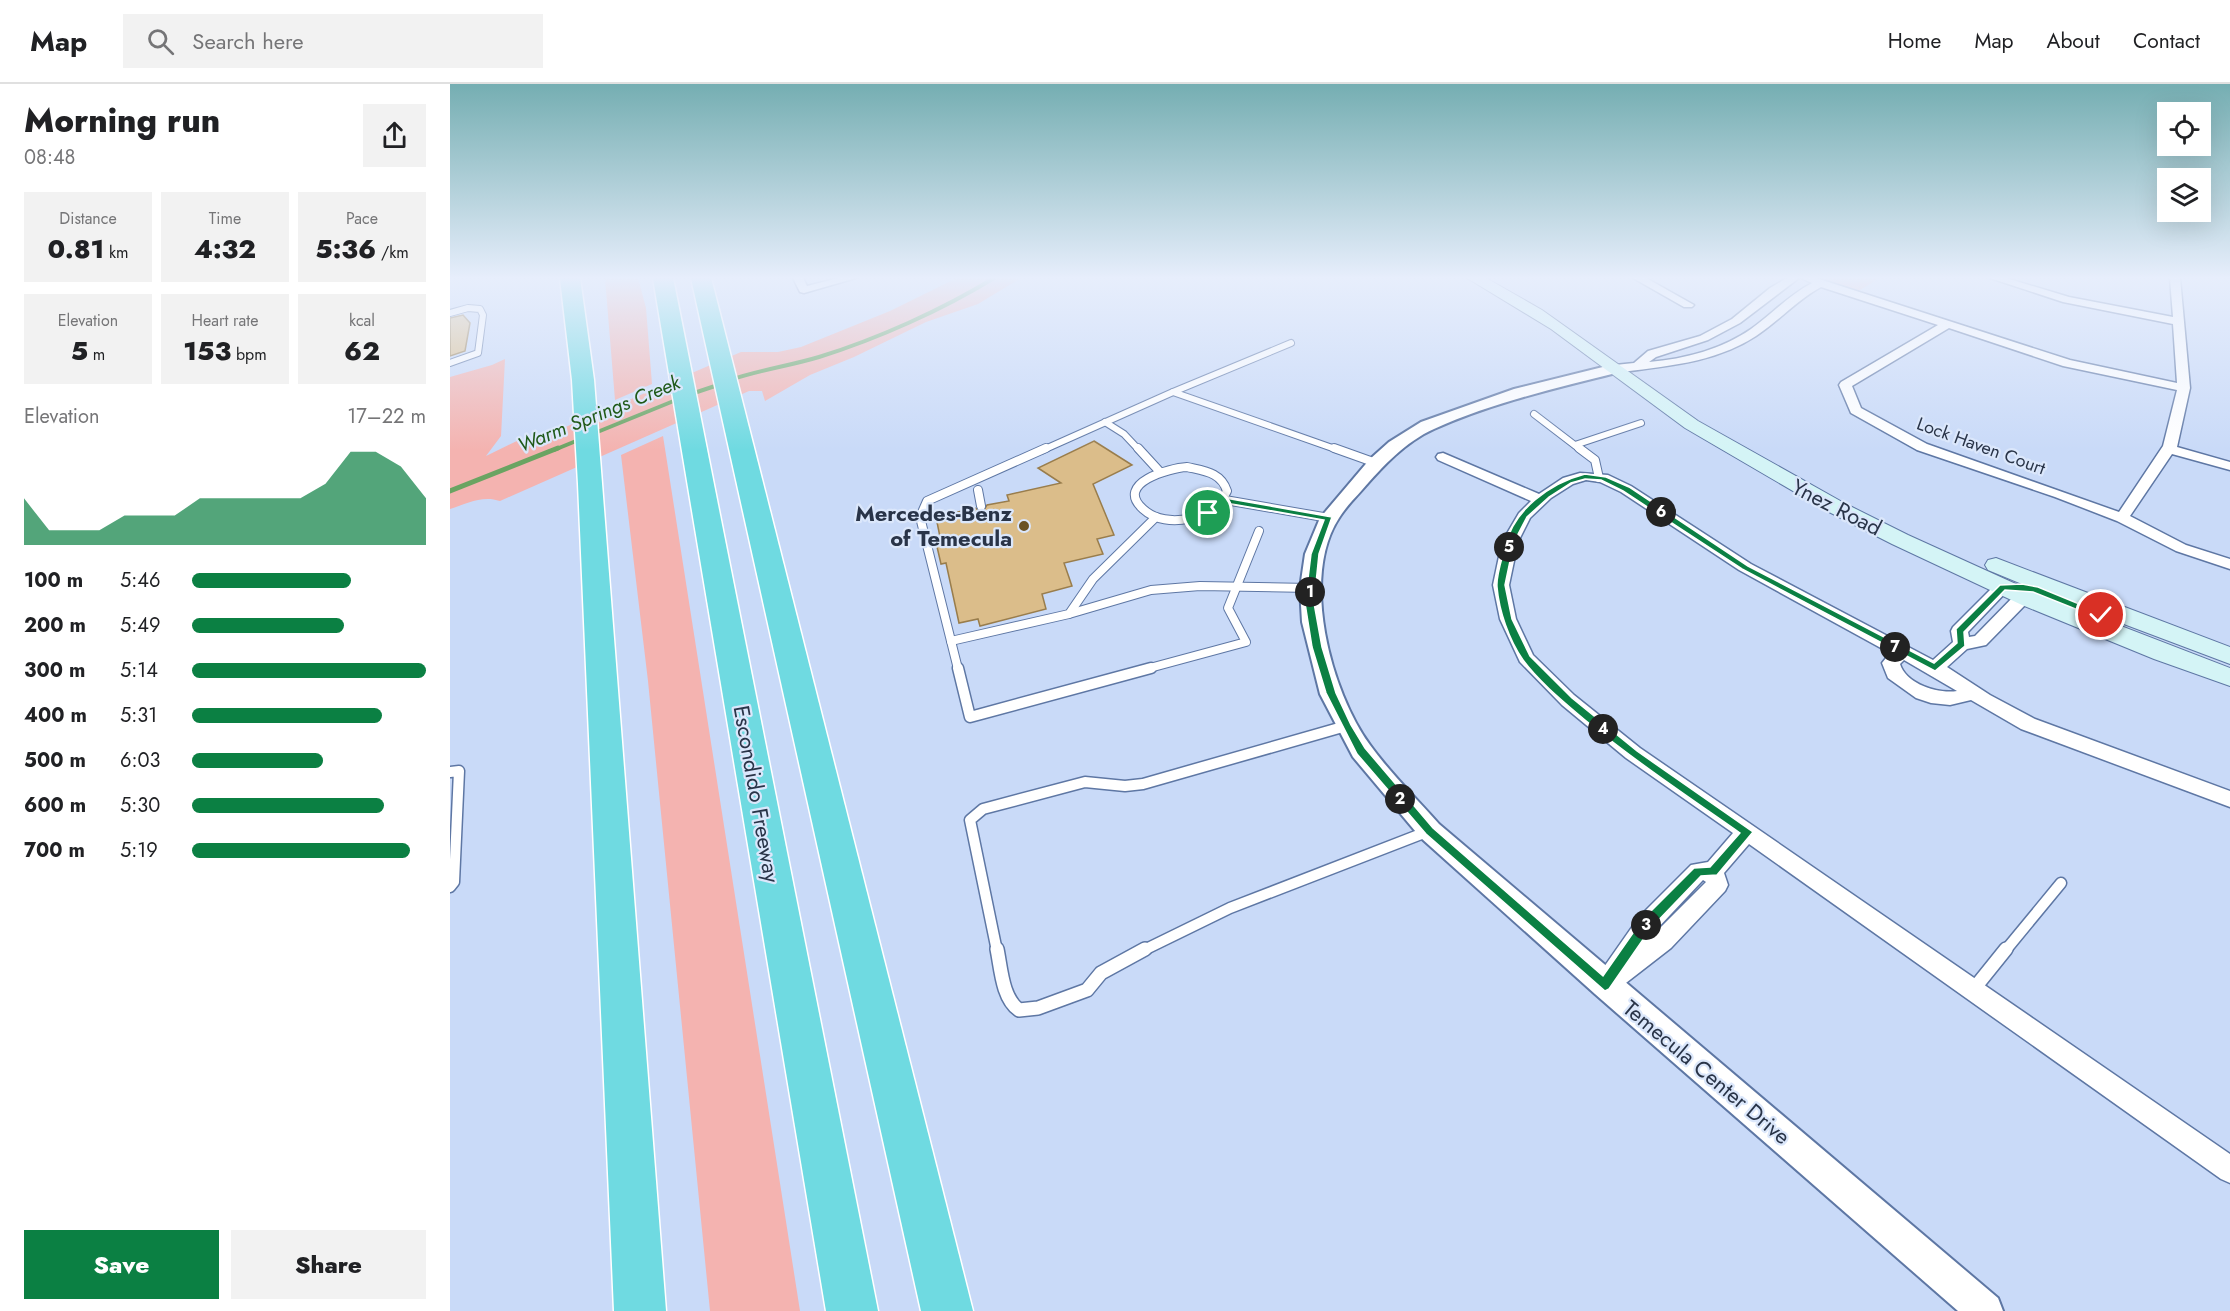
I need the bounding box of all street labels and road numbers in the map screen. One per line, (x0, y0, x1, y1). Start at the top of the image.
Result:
street label: Lock Haven Court (1913, 411, 2050, 482)
street label: Ynez Road (1786, 471, 1888, 543)
street label: Escondido Freeway (726, 703, 788, 886)
street label: Temecula Center Drive (1616, 992, 1798, 1152)

